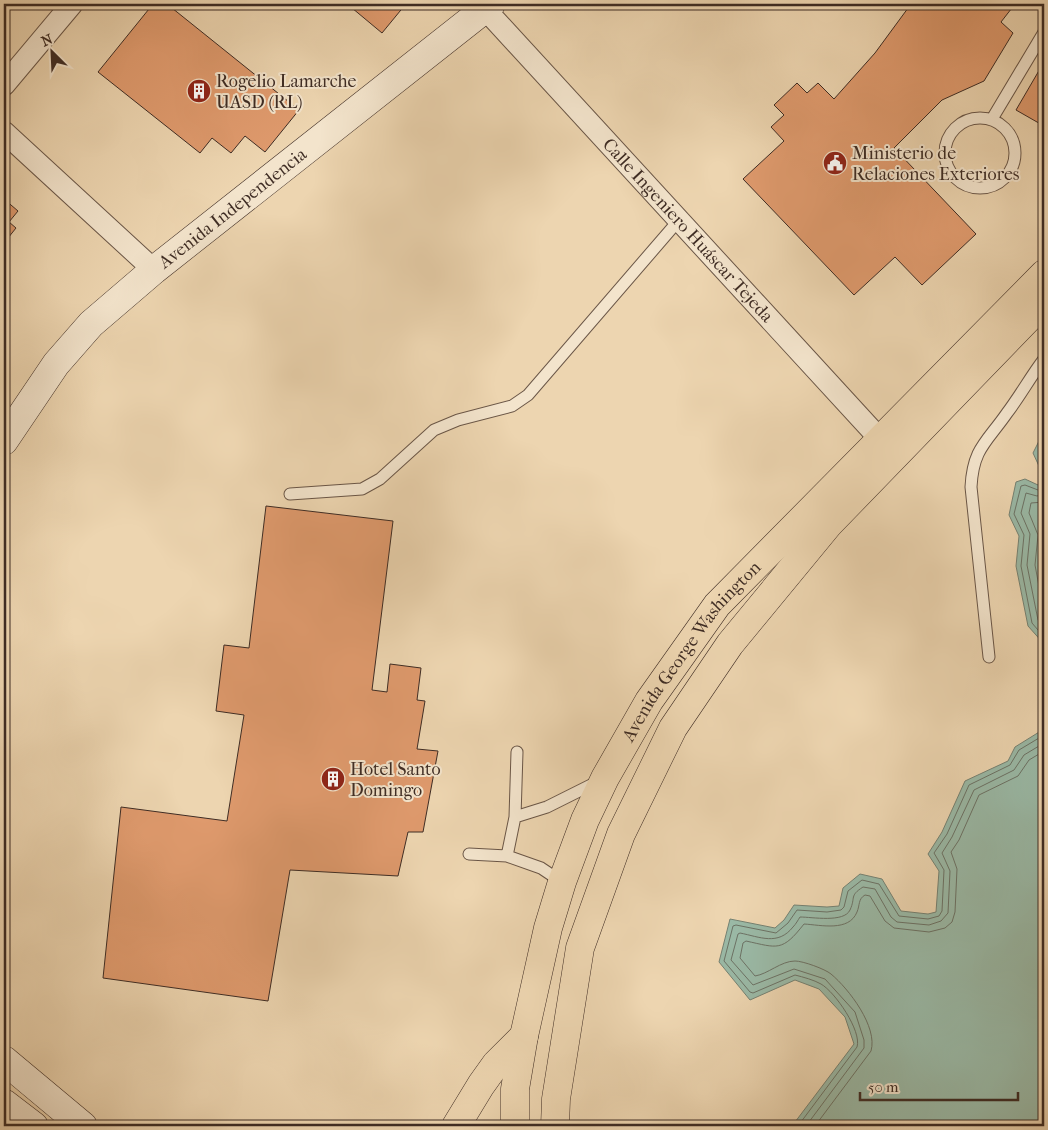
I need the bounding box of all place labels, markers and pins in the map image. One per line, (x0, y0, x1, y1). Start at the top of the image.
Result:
place label: Rogelio Lamarche UASD (RL) (216, 71, 357, 113)
building icon: Rogelio Lamarche UASD (RL) (186, 78, 212, 104)
place label: Ministerio de Relaciones Exteriores (852, 143, 1020, 185)
public building icon: Ministerio de Relaciones Exteriores (822, 150, 848, 176)
place label: Hotel Santo Domingo (350, 759, 441, 801)
building icon: Hotel Santo Domingo (320, 766, 346, 792)

